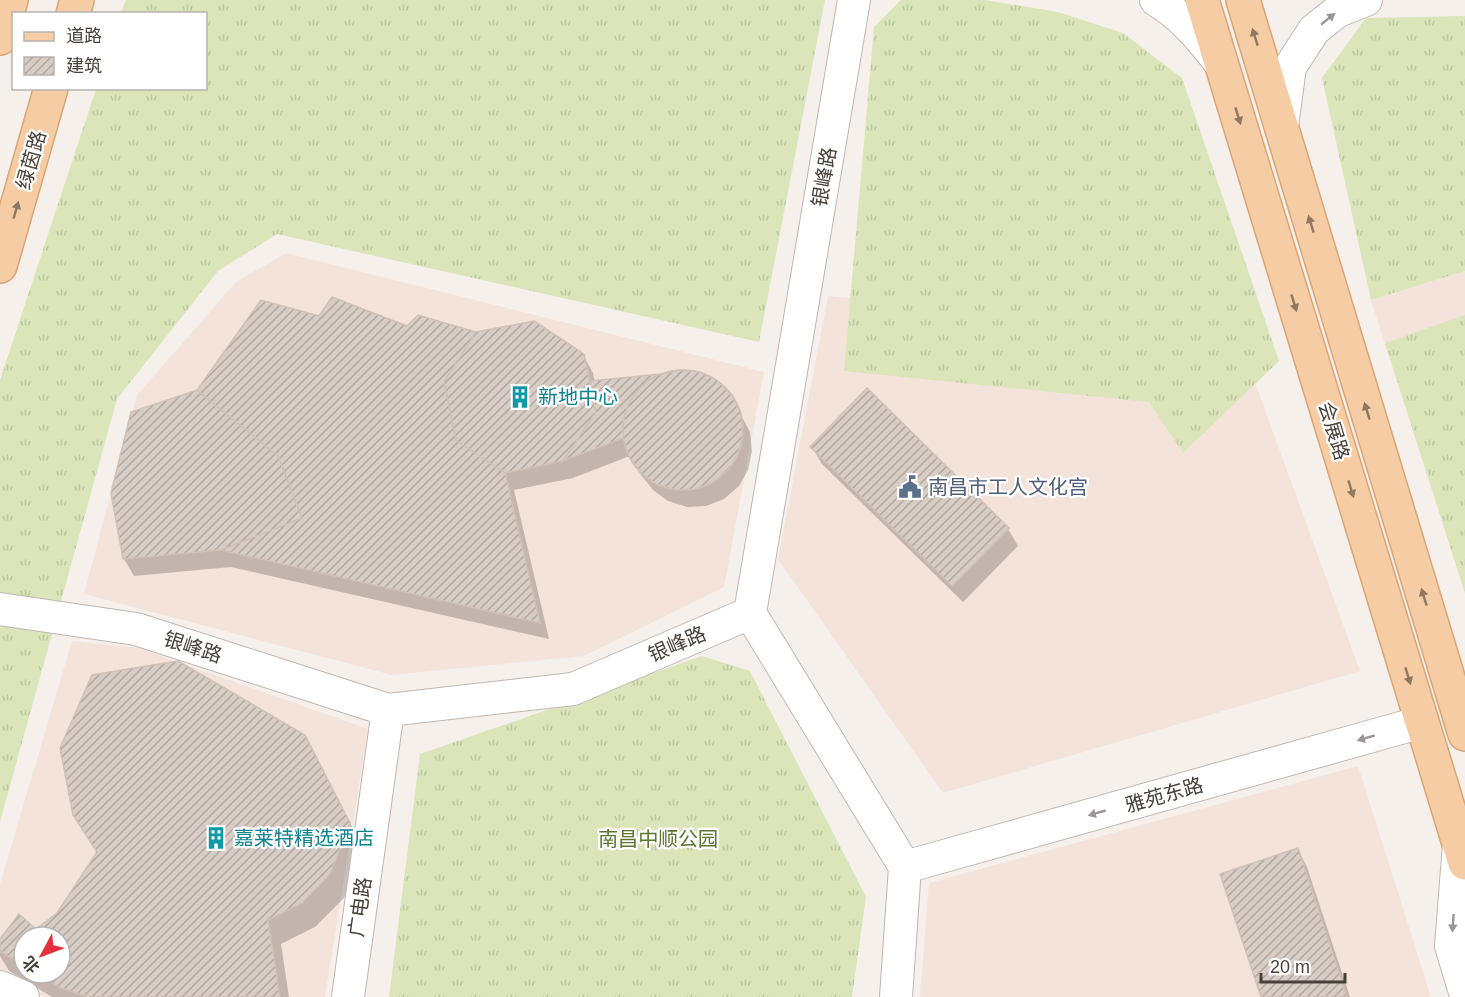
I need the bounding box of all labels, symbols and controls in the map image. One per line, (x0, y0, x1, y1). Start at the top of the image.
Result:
legend (12, 12, 207, 90)
one-way arrow (1320, 13, 1336, 26)
text: 道路 (66, 26, 102, 46)
one-way arrow (1249, 28, 1259, 46)
text: 建筑 (66, 56, 102, 76)
one-way arrow (1234, 107, 1243, 125)
street label: 绿茵路 (12, 128, 50, 192)
street label: 银峰路 (808, 146, 840, 208)
one-way arrow (12, 201, 21, 219)
one-way arrow (1306, 215, 1315, 233)
one-way arrow (1290, 294, 1300, 312)
building icon: 新地中心 (507, 384, 533, 410)
place label: 新地中心 (538, 386, 618, 408)
street label: 会展路 (1315, 399, 1353, 463)
one-way arrow (1362, 402, 1371, 420)
public building icon: 南昌市工人文化宫 (897, 474, 923, 500)
place label: 南昌市工人文化宫 (928, 476, 1088, 498)
one-way arrow (1347, 480, 1356, 498)
one-way arrow (1419, 588, 1428, 606)
street label: 银峰路 (645, 622, 709, 666)
street label: 银峰路 (161, 627, 225, 667)
one-way arrow (1404, 667, 1413, 685)
one-way arrow (1357, 734, 1375, 743)
street label: 雅苑东路 (1123, 773, 1205, 817)
one-way arrow (1088, 809, 1106, 818)
building icon: 嘉莱特精选酒店 (203, 825, 229, 851)
place label: 嘉莱特精选酒店 (234, 827, 374, 849)
park label: 南昌中顺公园 (598, 828, 718, 850)
street label: 广电路 (345, 876, 375, 938)
one-way arrow (1448, 914, 1458, 933)
north arrow (12, 925, 72, 985)
scale bar (1261, 946, 1345, 984)
text: 北 (19, 953, 43, 976)
text: 20 m (1270, 957, 1310, 977)

